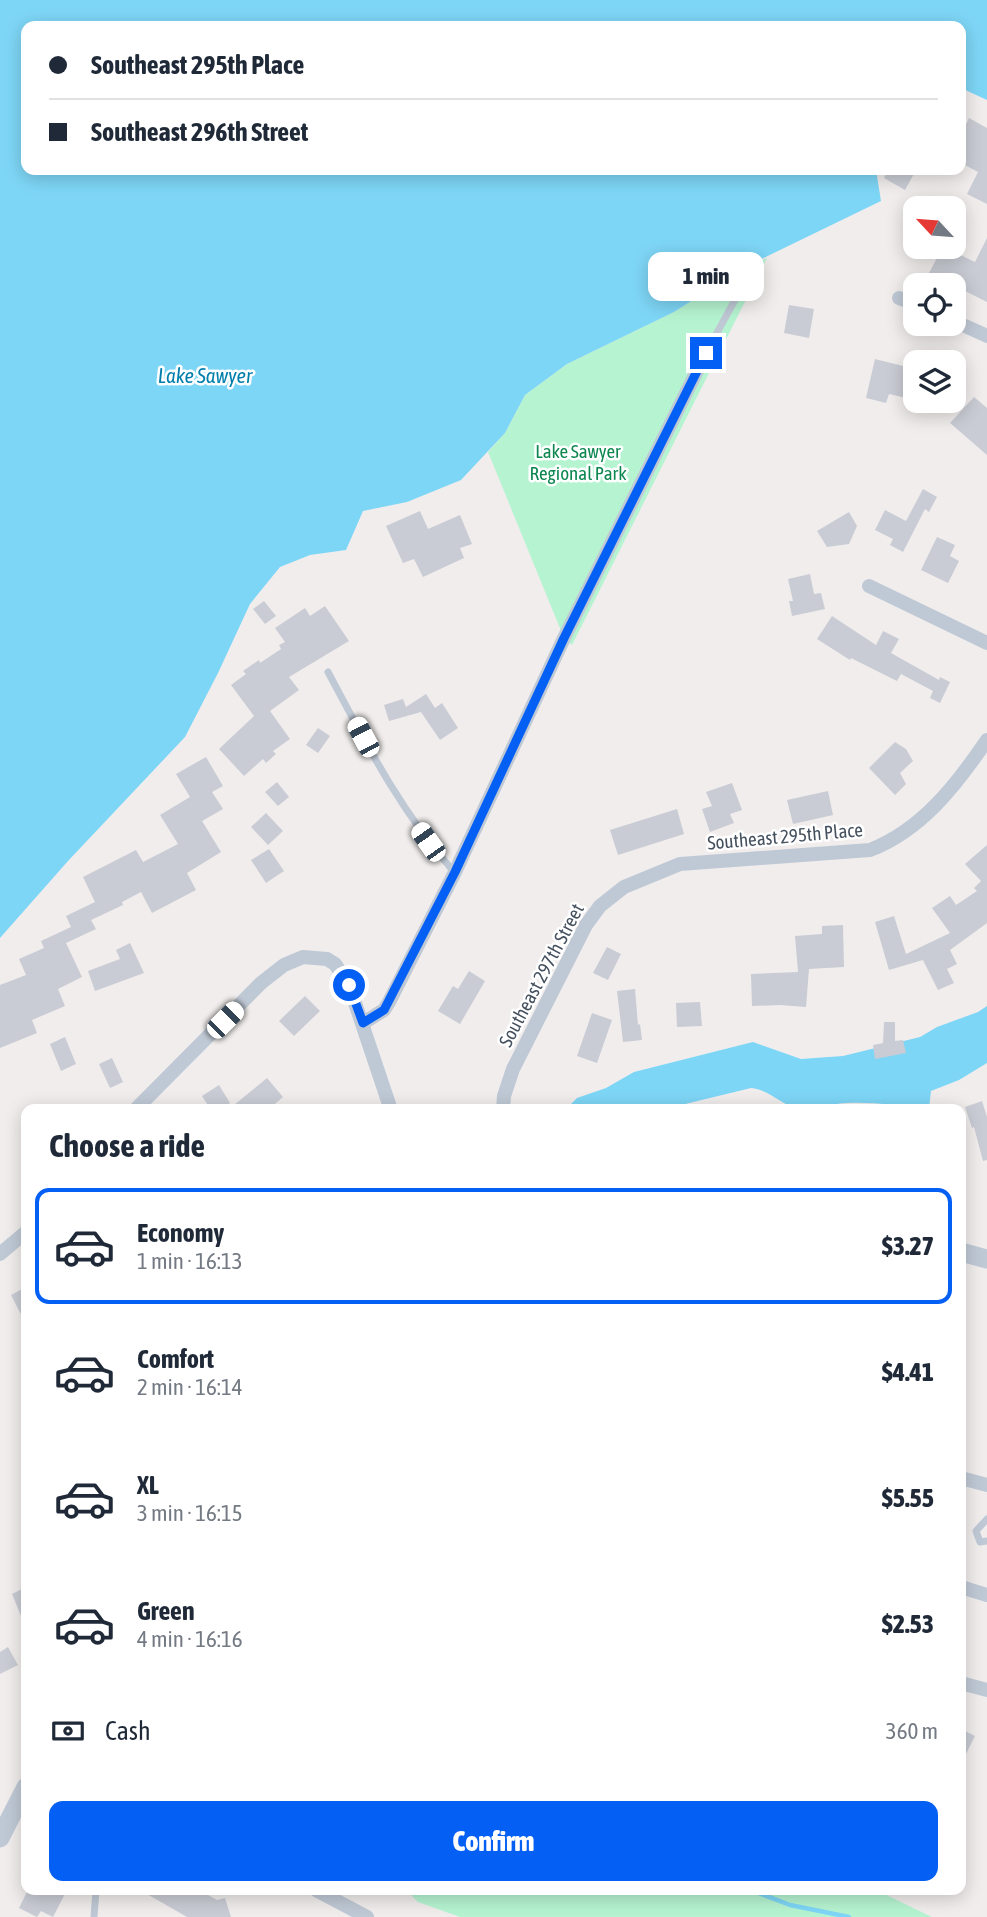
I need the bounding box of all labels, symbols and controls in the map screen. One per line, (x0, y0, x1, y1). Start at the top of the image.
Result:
text: Southeast 295th Place (91, 50, 304, 80)
text: Southeast 296th Street (91, 117, 308, 147)
north arrow (903, 196, 966, 259)
map controls (903, 196, 966, 413)
callout: 1 min (648, 252, 764, 300)
text: 1 min (683, 263, 729, 289)
button: locate (903, 273, 966, 336)
route end (690, 337, 722, 369)
button: layers (903, 350, 966, 413)
water label: Lake Sawyer (158, 363, 253, 387)
park label: Lake Sawyer Regional Park (529, 440, 627, 484)
car (344, 714, 383, 760)
street label: Southeast 295th Place (706, 818, 864, 854)
car (408, 819, 449, 865)
street label: Southeast 297th Street (494, 900, 588, 1050)
route start (333, 969, 365, 1001)
car (203, 998, 248, 1042)
text: Choose a ride (49, 1127, 205, 1164)
icon: car (53, 1215, 116, 1278)
text: Economy (137, 1218, 224, 1248)
text: $3.27 (882, 1231, 934, 1261)
text: 1 min · 16:13 (137, 1248, 243, 1274)
icon: car (53, 1341, 116, 1404)
text: Comfort (137, 1344, 214, 1374)
text: $4.41 (882, 1357, 934, 1387)
text: 2 min · 16:14 (137, 1374, 243, 1400)
icon: car (53, 1467, 116, 1530)
text: XL (137, 1470, 159, 1500)
text: $5.55 (882, 1483, 934, 1513)
text: 3 min · 16:15 (137, 1500, 243, 1526)
icon: car (53, 1593, 116, 1656)
text: Green (137, 1596, 195, 1626)
text: $2.53 (882, 1609, 934, 1639)
text: 4 min · 16:16 (137, 1626, 243, 1652)
icon: cash (49, 1712, 87, 1750)
text: Cash (105, 1716, 151, 1746)
text: 360 m (886, 1718, 938, 1744)
button: Confirm (49, 1801, 938, 1881)

